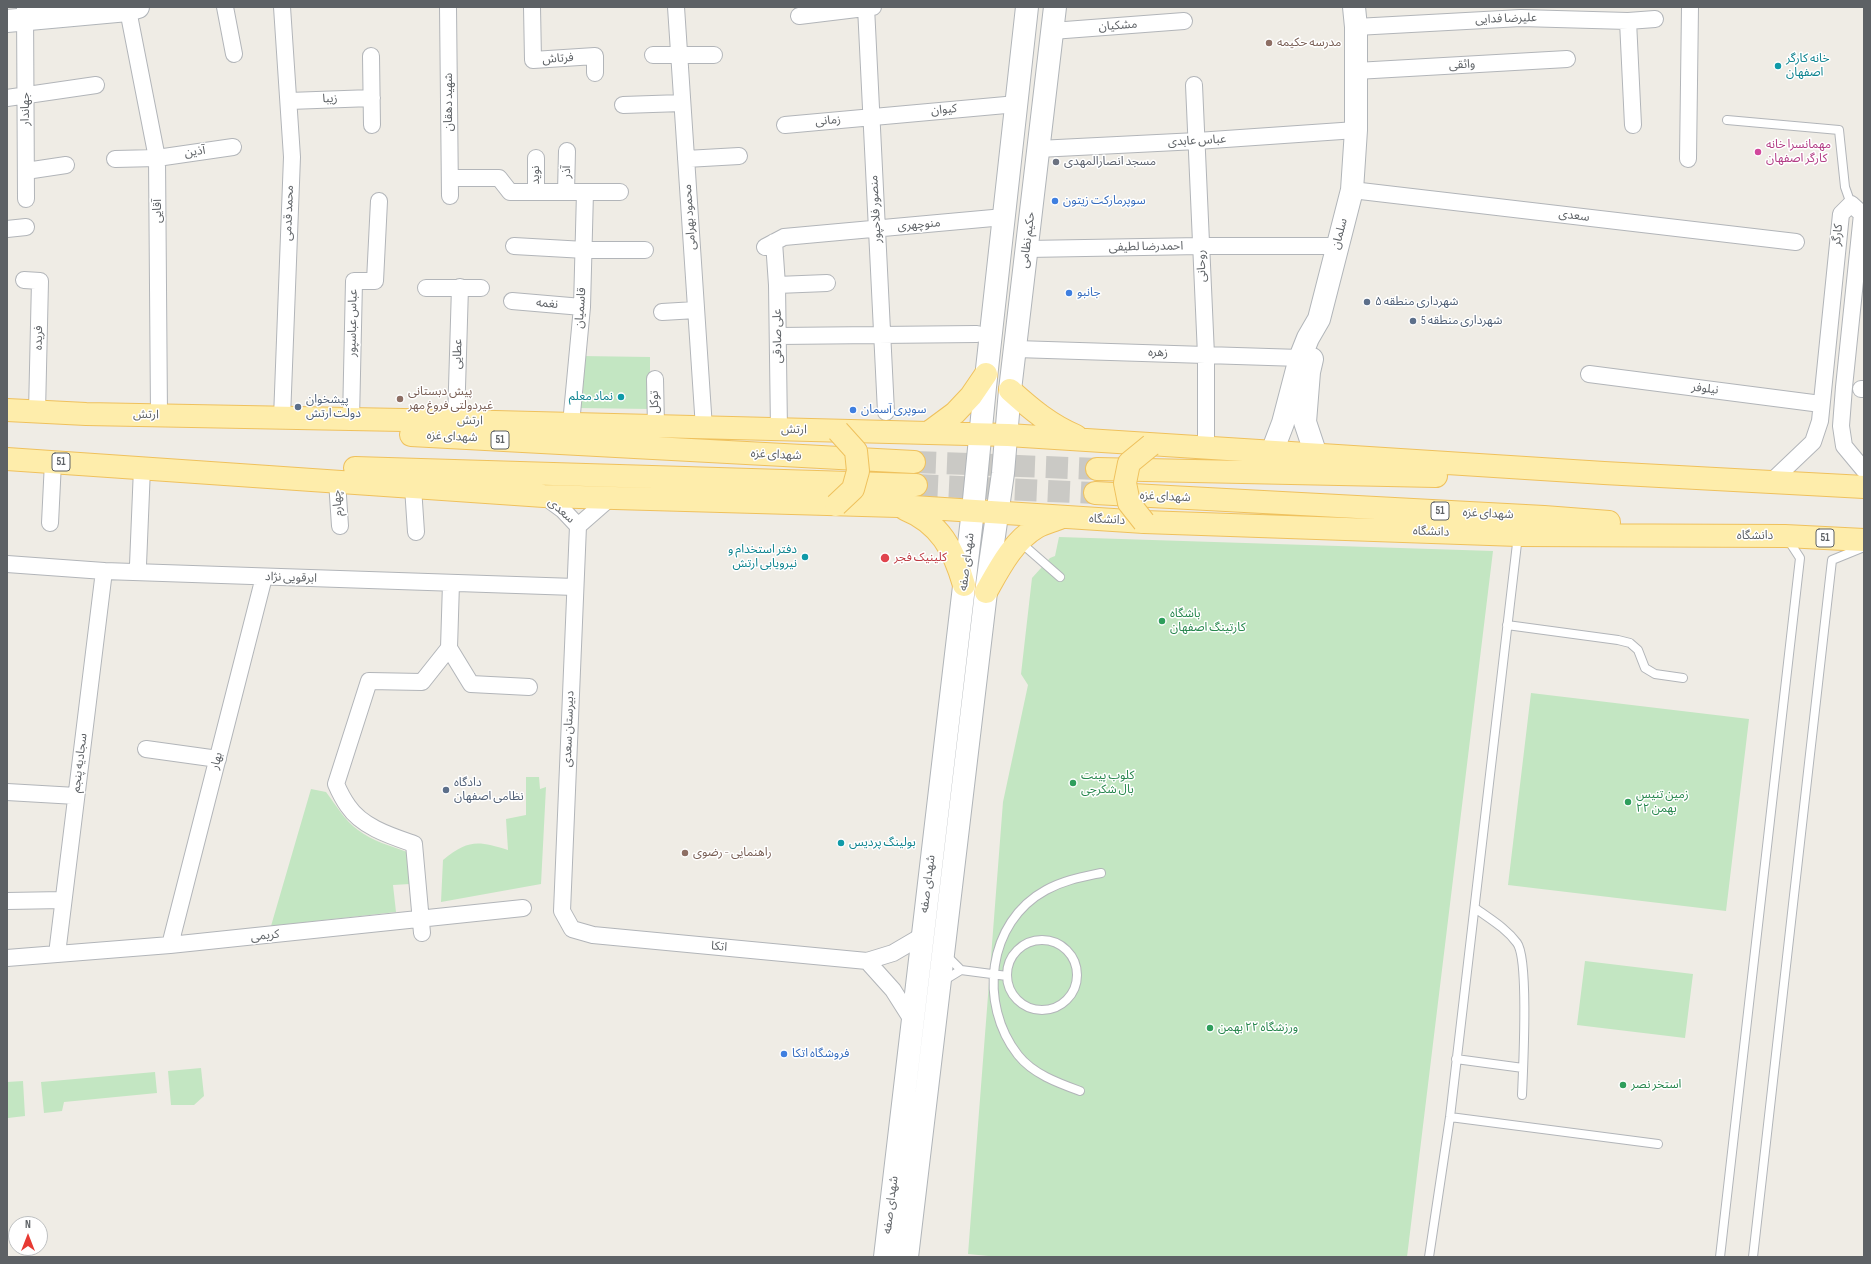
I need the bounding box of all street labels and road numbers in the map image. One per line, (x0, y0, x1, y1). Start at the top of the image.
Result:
street label: علیرضا فدایی (1475, 11, 1537, 27)
street label: مشکیان (1098, 17, 1138, 35)
street label: فرتاش (542, 51, 574, 67)
street label: واثقی (1448, 57, 1476, 73)
street label: شهید دهقان (442, 73, 456, 131)
street label: جهاندار (19, 92, 33, 126)
street label: زیبا (322, 92, 338, 106)
street label: کیوان (930, 102, 958, 118)
street label: زمانی (815, 113, 841, 129)
street label: عباس عابدی (1168, 132, 1226, 150)
street label: آذین (184, 143, 206, 161)
street label: آذر (560, 165, 574, 179)
street label: نوید (529, 166, 543, 184)
street label: منصور فلاحپور (867, 175, 885, 243)
street label: محمود بهرامی (681, 184, 699, 250)
street label: محمد قدمی (281, 185, 297, 241)
street label: آقایی (151, 199, 165, 223)
street label: سعدی (1558, 207, 1590, 225)
street label: حکیم نظامی (1017, 211, 1039, 269)
street label: منوچهری (897, 216, 941, 234)
street label: سلمان (1329, 217, 1351, 251)
street label: کارگر (1830, 223, 1846, 247)
street label: احمدرضا لطیفی (1109, 239, 1183, 255)
street label: روحانی (1194, 250, 1210, 282)
street label: قاسمیان (572, 287, 590, 329)
street label: عباس عباسپور (345, 289, 361, 357)
street label: نغمه (535, 296, 559, 312)
street label: علی صادقی (770, 309, 786, 363)
street label: فریده (32, 326, 46, 350)
street label: عطایی (450, 339, 466, 369)
street label: زهره (1148, 345, 1168, 361)
street label: نیلوفر (1691, 380, 1719, 398)
street label: توکل (648, 390, 662, 414)
street label: ارتش (133, 408, 159, 422)
street label: ارتش (457, 414, 483, 428)
street label: ارتش (781, 423, 807, 437)
street label: شهدای غزه (426, 428, 478, 446)
road number: 51 (491, 431, 509, 449)
street label: شهدای غزه (750, 446, 802, 464)
road number: 51 (52, 453, 70, 471)
street label: شهدای غزه (1139, 488, 1191, 506)
street label: چهارم (330, 489, 346, 517)
street label: سعدی (545, 495, 577, 527)
road number: 51 (1431, 502, 1449, 520)
street label: شهدای غزه (1462, 505, 1514, 523)
street label: دانشگاه (1088, 512, 1126, 528)
street label: دانشگاه (1413, 524, 1449, 540)
street label: دانشگاه (1737, 529, 1773, 543)
road number: 51 (1816, 529, 1834, 547)
street label: شهدای صفه (956, 532, 978, 592)
street label: ابرقویی نژاد (265, 570, 317, 586)
street label: دبیرستان سعدی (560, 691, 578, 767)
street label: سجادیه پنجم (69, 733, 91, 793)
street label: بهار (208, 751, 226, 771)
street label: شهدای صفه (917, 854, 939, 914)
street label: کریمی (250, 927, 280, 945)
street label: اتکا (710, 939, 728, 955)
street label: شهدای صفه (880, 1175, 902, 1235)

